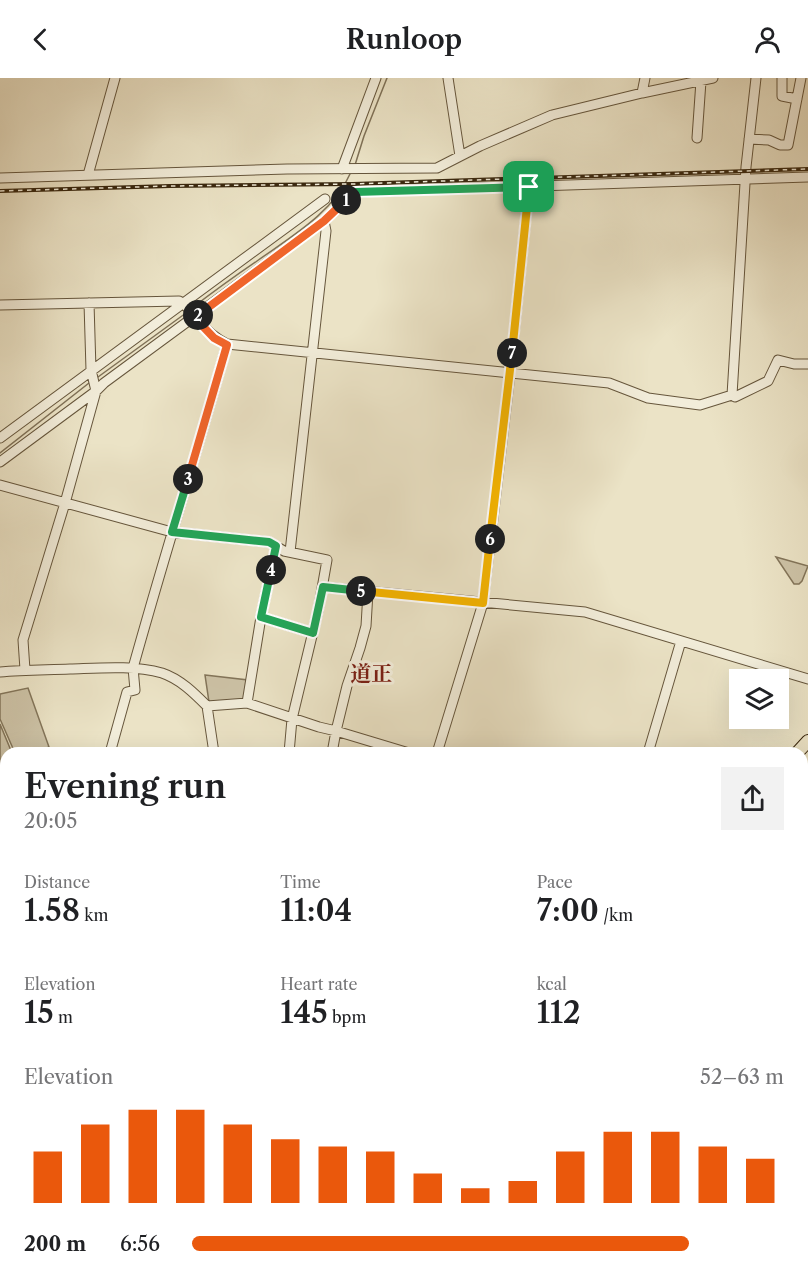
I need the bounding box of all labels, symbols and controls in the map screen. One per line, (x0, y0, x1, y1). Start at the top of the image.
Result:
icon: back (24, 23, 57, 56)
text: Runloop (346, 23, 462, 56)
icon: person (751, 23, 784, 56)
pin (503, 161, 554, 212)
icon: arrive (512, 170, 545, 203)
pin: 1 (331, 185, 361, 215)
text: 1 (342, 190, 350, 210)
pin: 2 (183, 300, 213, 330)
text: 2 (193, 305, 203, 325)
pin: 7 (497, 338, 527, 368)
text: 7 (508, 343, 516, 363)
pin: 3 (173, 464, 203, 494)
text: 3 (183, 469, 193, 489)
pin: 6 (475, 524, 505, 554)
text: 6 (485, 529, 495, 549)
pin: 4 (256, 555, 286, 585)
text: 4 (266, 560, 276, 580)
pin: 5 (346, 576, 376, 606)
text: 5 (357, 581, 365, 601)
district label: 道正 (350, 661, 392, 686)
map controls (729, 669, 789, 729)
button: layers (729, 669, 789, 729)
text: Evening run (24, 766, 226, 807)
button: share (721, 767, 784, 830)
text: 20:05 (24, 809, 77, 833)
text: Distance (24, 872, 90, 892)
text: Time (280, 872, 321, 892)
text: Pace (537, 872, 573, 892)
text: 1.58 (24, 892, 80, 929)
text: 11:04 (280, 892, 352, 929)
text: 7:00 (537, 892, 599, 929)
text: km (80, 905, 109, 925)
text: /km (599, 905, 633, 925)
text: Elevation (24, 974, 95, 994)
text: Heart rate (280, 974, 357, 994)
text: kcal (537, 974, 567, 994)
text: 15 (24, 994, 54, 1031)
text: 145 (280, 994, 328, 1031)
text: 112 (537, 994, 581, 1031)
text: m (54, 1007, 73, 1027)
text: bpm (328, 1007, 366, 1027)
text: Elevation (24, 1065, 113, 1089)
text: 52–63 m (700, 1065, 784, 1089)
text: 200 m (24, 1232, 86, 1256)
text: 6:56 (120, 1232, 160, 1256)

